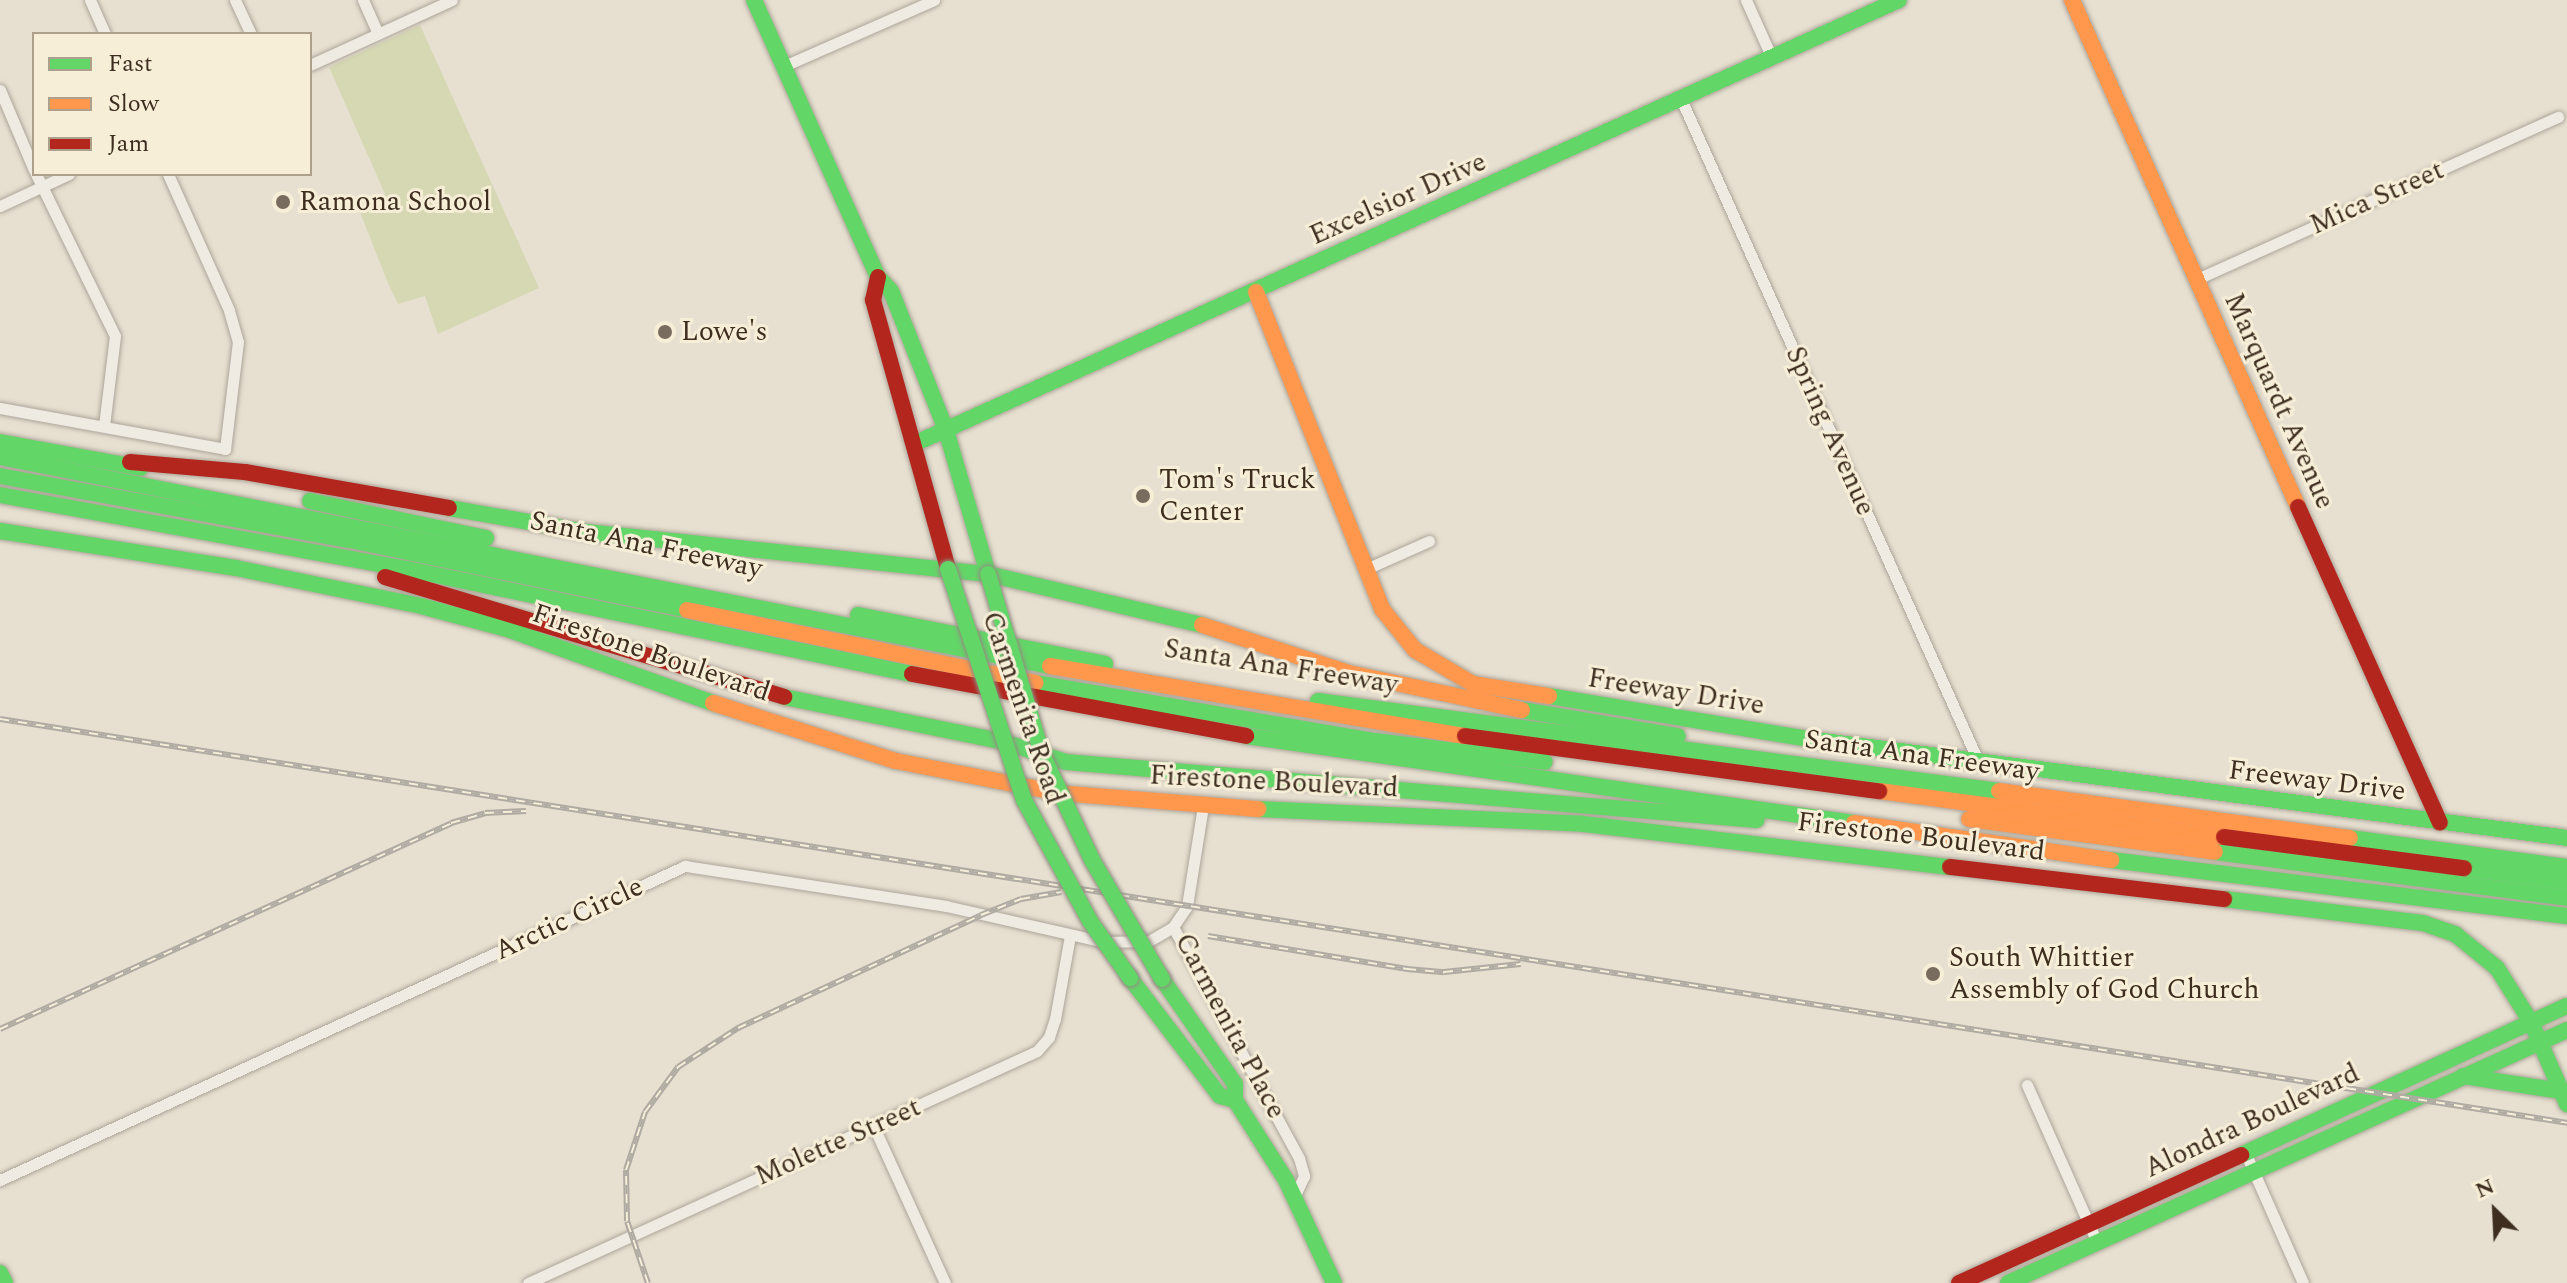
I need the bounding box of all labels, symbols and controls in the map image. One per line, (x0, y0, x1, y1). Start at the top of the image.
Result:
legend (32, 32, 312, 176)
text: Fast (108, 46, 153, 82)
text: Slow (108, 86, 159, 122)
text: Jam (108, 126, 149, 162)
street label: Excelsior Drive (1305, 145, 1491, 253)
street label: Mica Street (2305, 154, 2449, 242)
place label: Ramona School (299, 185, 491, 219)
marker: Ramona School (274, 193, 292, 211)
street label: Marquardt Avenue (2216, 288, 2342, 514)
place label: Lowe's (681, 315, 768, 349)
marker: Lowe's (656, 323, 674, 341)
street label: Spring Avenue (1778, 341, 1882, 521)
place label: Tom's Truck Center (1159, 463, 1316, 529)
marker: Tom's Truck Center (1134, 487, 1152, 505)
street label: Santa Ana Freeway (527, 504, 765, 586)
street label: Firestone Boulevard (528, 597, 774, 709)
street label: Carmenita Road (974, 607, 1072, 809)
street label: Santa Ana Freeway (1162, 632, 1400, 702)
street label: Freeway Drive (1585, 661, 1767, 723)
street label: Santa Ana Freeway (1803, 723, 2041, 789)
street label: Freeway Drive (2227, 753, 2407, 809)
street label: Firestone Boulevard (1149, 759, 1399, 805)
street label: Firestone Boulevard (1795, 805, 2047, 869)
street label: Arctic Circle (489, 870, 649, 968)
street label: Carmenita Place (1167, 928, 1293, 1124)
place label: South Whittier Assembly of God Church (1949, 941, 2260, 1007)
marker: South Whittier Assembly of God Church (1924, 965, 1942, 983)
street label: Alondra Boulevard (2139, 1056, 2365, 1186)
street label: Molette Street (750, 1091, 926, 1193)
text: N (2470, 1170, 2500, 1207)
north arrow (2455, 1171, 2535, 1251)

